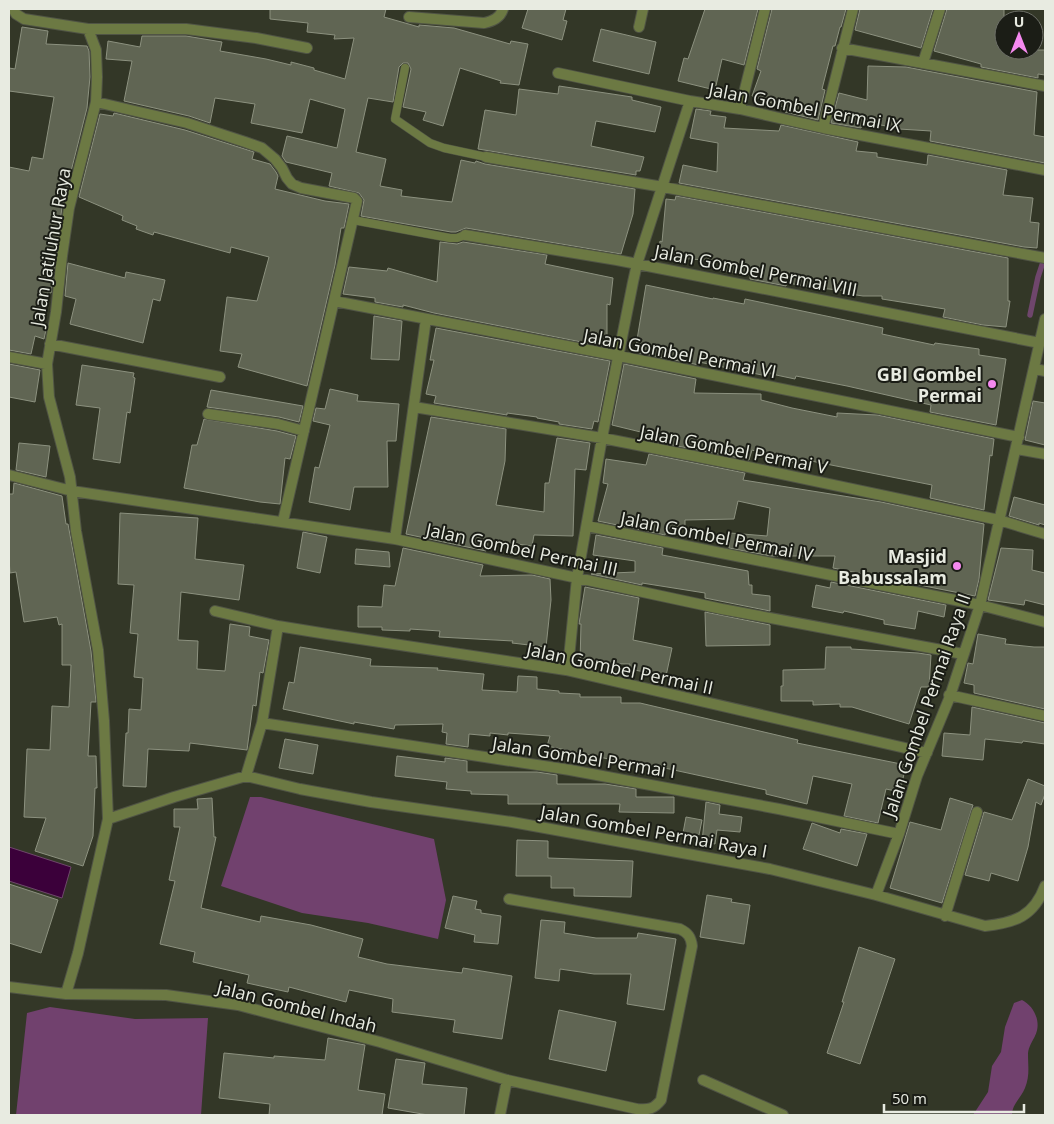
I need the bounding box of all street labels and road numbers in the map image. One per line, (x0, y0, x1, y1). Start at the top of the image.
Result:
street label: Jalan Gombel Permai IX (705, 76, 904, 138)
street label: Jalan Jatiluhur Raya (24, 166, 76, 330)
street label: Jalan Gombel Permai VIII (651, 238, 859, 301)
street label: Jalan Gombel Permai VI (580, 322, 778, 383)
street label: Jalan Gombel Permai V (636, 419, 830, 479)
street label: Jalan Gombel Permai IV (617, 505, 816, 567)
street label: Jalan Gombel Permai III (422, 517, 620, 581)
street label: Jalan Gombel Permai Raya II (876, 590, 976, 822)
street label: Jalan Gombel Permai II (523, 636, 716, 700)
street label: Jalan Gombel Permai I (489, 730, 677, 783)
street label: Jalan Gombel Permai Raya I (537, 799, 769, 863)
street label: Jalan Gombel Indah (213, 974, 380, 1037)

